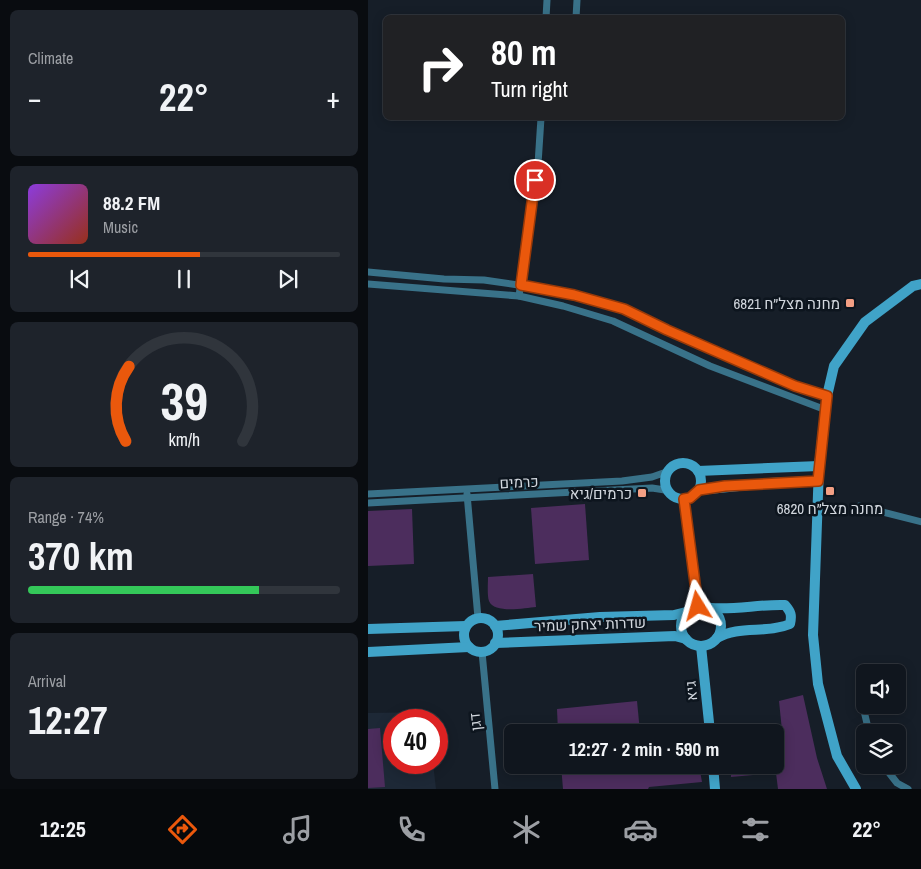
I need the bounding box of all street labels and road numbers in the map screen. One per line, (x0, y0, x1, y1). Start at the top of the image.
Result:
street label: כרמים (499, 470, 539, 494)
street label: שדרות יצחק שמיר (534, 612, 646, 636)
street label: גיא (680, 680, 702, 702)
street label: דגן (464, 712, 486, 732)

